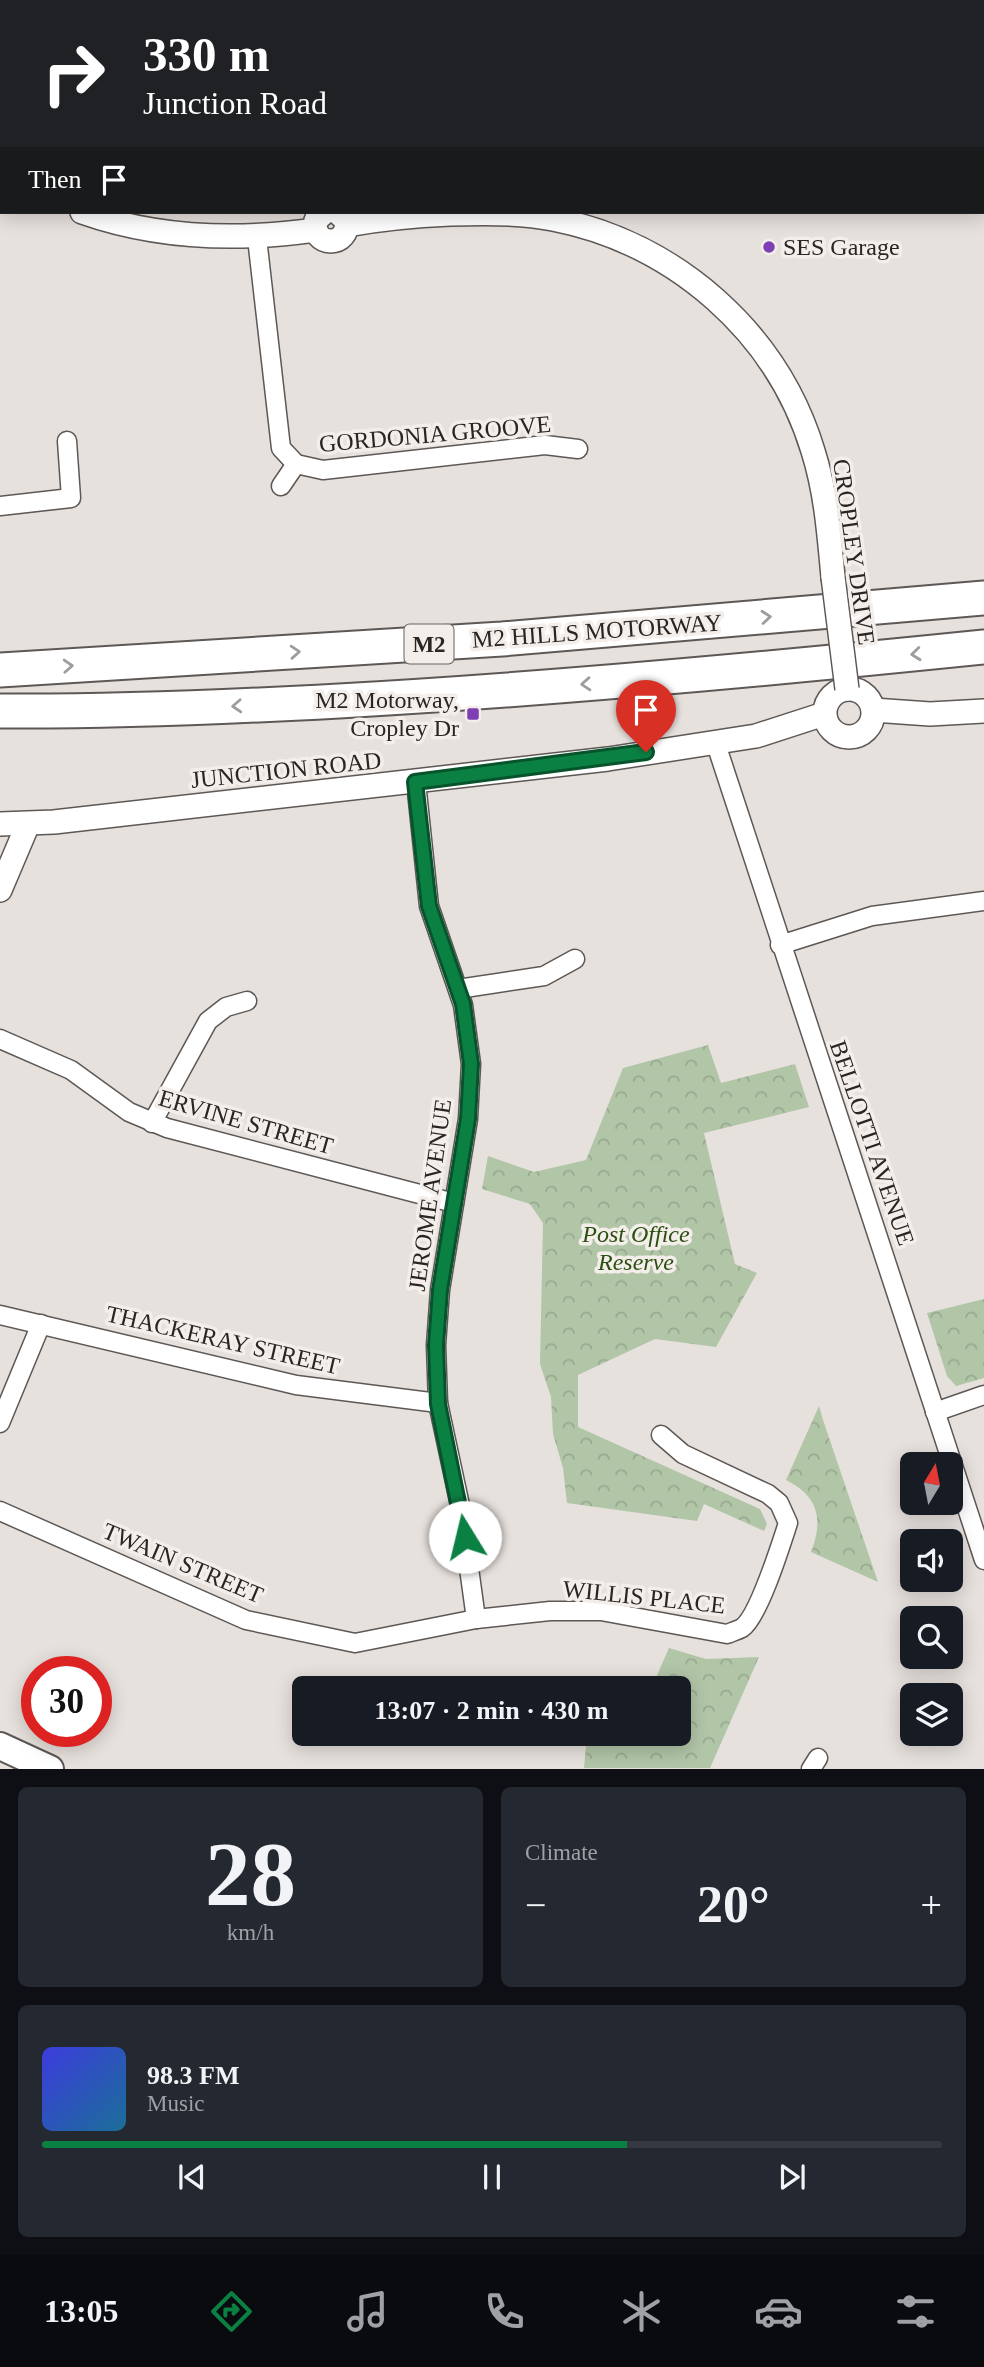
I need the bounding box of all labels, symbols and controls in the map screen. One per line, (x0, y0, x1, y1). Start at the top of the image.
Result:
text: 330 m (143, 27, 270, 82)
icon: right (28, 28, 119, 119)
text: Junction Road (143, 85, 327, 121)
icon: arrive (95, 161, 133, 199)
text: Then (28, 165, 81, 194)
place label: SES Garage (783, 234, 900, 260)
marker: SES Garage (761, 239, 777, 255)
street label: GORDONIA GROOVE (318, 411, 552, 457)
street label: CROPLEY DRIVE (828, 457, 880, 647)
street label: M2 HILLS MOTORWAY (471, 609, 723, 653)
one-way arrow (761, 610, 772, 625)
road number: M2 (404, 624, 453, 664)
one-way arrow (290, 645, 301, 660)
one-way arrow (910, 646, 922, 661)
one-way arrow (63, 659, 74, 674)
one-way arrow (580, 676, 591, 691)
pin (616, 680, 676, 752)
place label: M2 Motorway, Cropley Dr (315, 687, 459, 741)
icon: arrive (627, 691, 665, 729)
one-way arrow (231, 698, 242, 713)
marker: M2 Motorway, Cropley Dr (465, 706, 481, 722)
street label: JUNCTION ROAD (189, 747, 383, 793)
street label: BELLOTTI AVENUE (825, 1037, 919, 1249)
street label: ERVINE STREET (156, 1085, 336, 1159)
street label: JEROME AVENUE (404, 1097, 456, 1293)
park label: Post Office Reserve (581, 1221, 690, 1275)
street label: THACKERAY STREET (104, 1300, 343, 1380)
north arrow (900, 1452, 962, 1516)
map controls (900, 1452, 963, 1746)
position arrow (428, 1500, 502, 1574)
street label: TWAIN STREET (99, 1518, 267, 1609)
button: sound (900, 1529, 963, 1592)
street label: WILLIS PLACE (561, 1576, 727, 1618)
button: search (900, 1606, 963, 1669)
speed limit sign: 30 (21, 1656, 112, 1747)
button: layers (900, 1683, 963, 1746)
text: 13:07 · 2 min · 430 m (375, 1696, 609, 1725)
text: 28 (205, 1824, 296, 1925)
text: Climate (525, 1840, 598, 1865)
text: 20° (697, 1876, 770, 1933)
text: − (525, 1884, 546, 1926)
text: + (921, 1884, 942, 1926)
text: km/h (227, 1920, 274, 1945)
text: 98.3 FM (147, 2061, 239, 2090)
text: Music (147, 2091, 205, 2116)
icon: previous (173, 2158, 211, 2196)
icon: pause (473, 2158, 511, 2196)
icon: next (773, 2158, 811, 2196)
icon: directions (207, 2287, 256, 2336)
icon: music (343, 2287, 392, 2336)
icon: phone (480, 2287, 529, 2336)
icon: climate (617, 2287, 666, 2336)
icon: car (754, 2287, 803, 2336)
icon: filters (891, 2287, 940, 2336)
text: 13:05 (44, 2293, 119, 2329)

